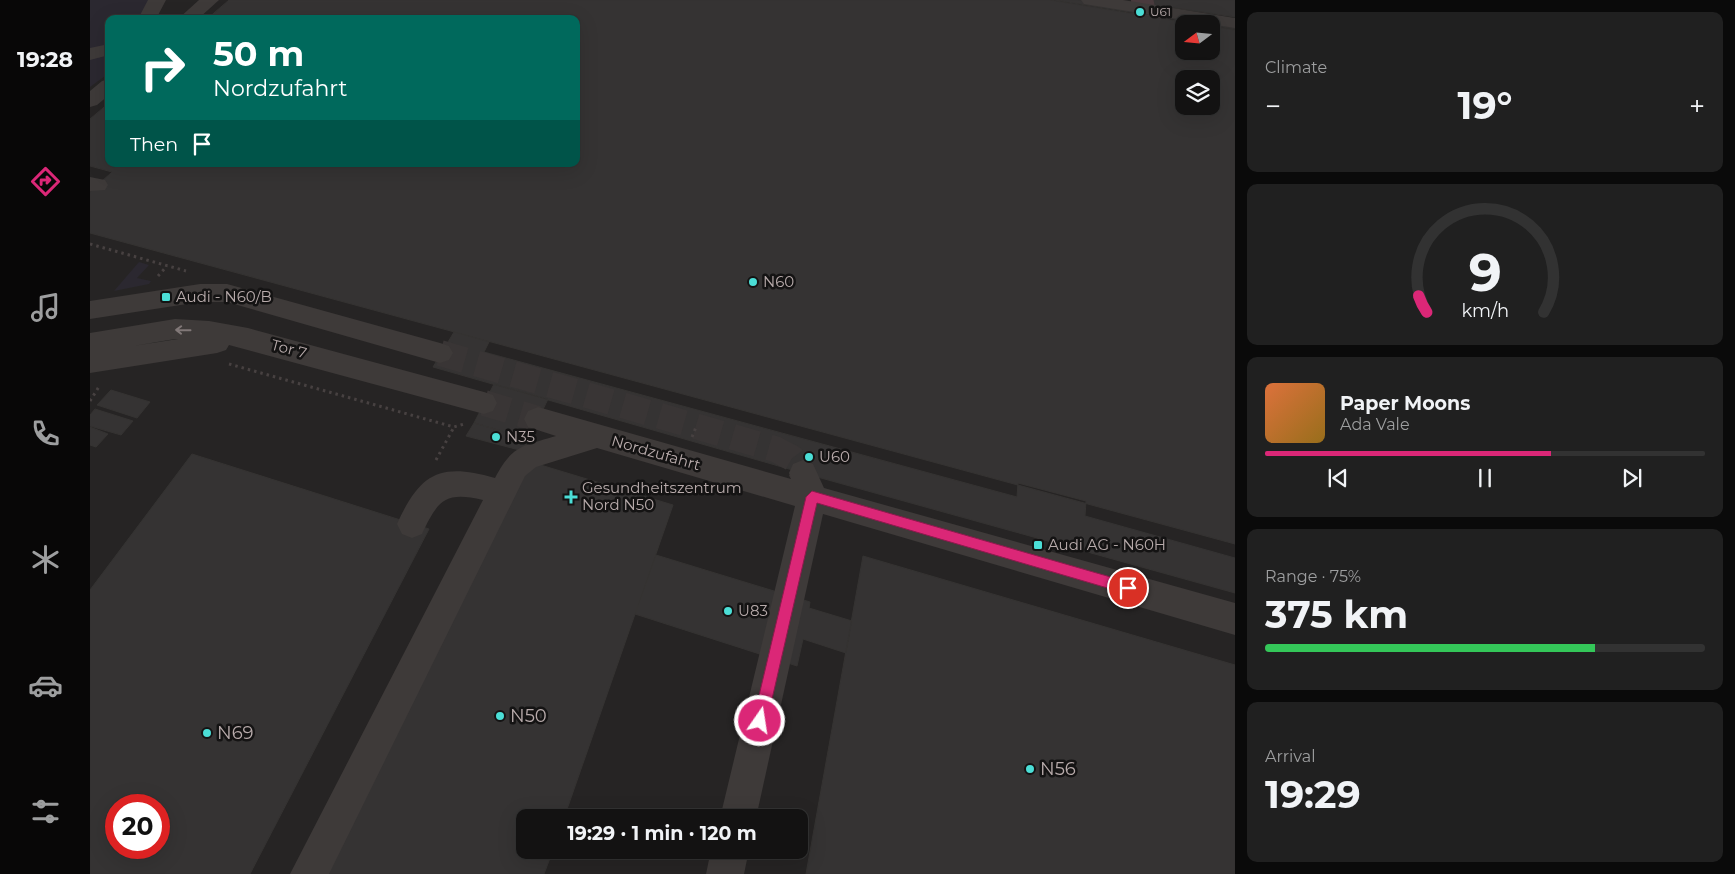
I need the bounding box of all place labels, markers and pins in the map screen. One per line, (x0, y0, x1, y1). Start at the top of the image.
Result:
place label: U61 (1150, 4, 1171, 19)
marker: U61 (1134, 6, 1146, 18)
place label: N60 (763, 272, 794, 291)
marker: N60 (747, 276, 759, 288)
place label: Audi - N60/B (176, 287, 272, 306)
marker: Audi - N60/B (160, 291, 172, 303)
place label: N35 (506, 427, 535, 446)
marker: N35 (490, 431, 502, 443)
place label: U60 (819, 447, 850, 466)
marker: U60 (803, 451, 815, 463)
place label: Gesundheitszentrum Nord N50 (582, 478, 742, 514)
marker: Gesundheitszentrum Nord N50 (564, 490, 578, 504)
place label: Audi AG - N60H (1048, 535, 1166, 554)
marker: Audi AG - N60H (1032, 539, 1044, 551)
pin (1107, 567, 1149, 609)
place label: U83 (738, 601, 768, 620)
marker: U83 (722, 605, 734, 617)
place label: N50 (510, 705, 547, 727)
marker: N50 (494, 710, 506, 722)
place label: N69 (217, 722, 254, 744)
marker: N69 (201, 727, 213, 739)
place label: N56 (1040, 758, 1076, 780)
marker: N56 (1024, 763, 1036, 775)

